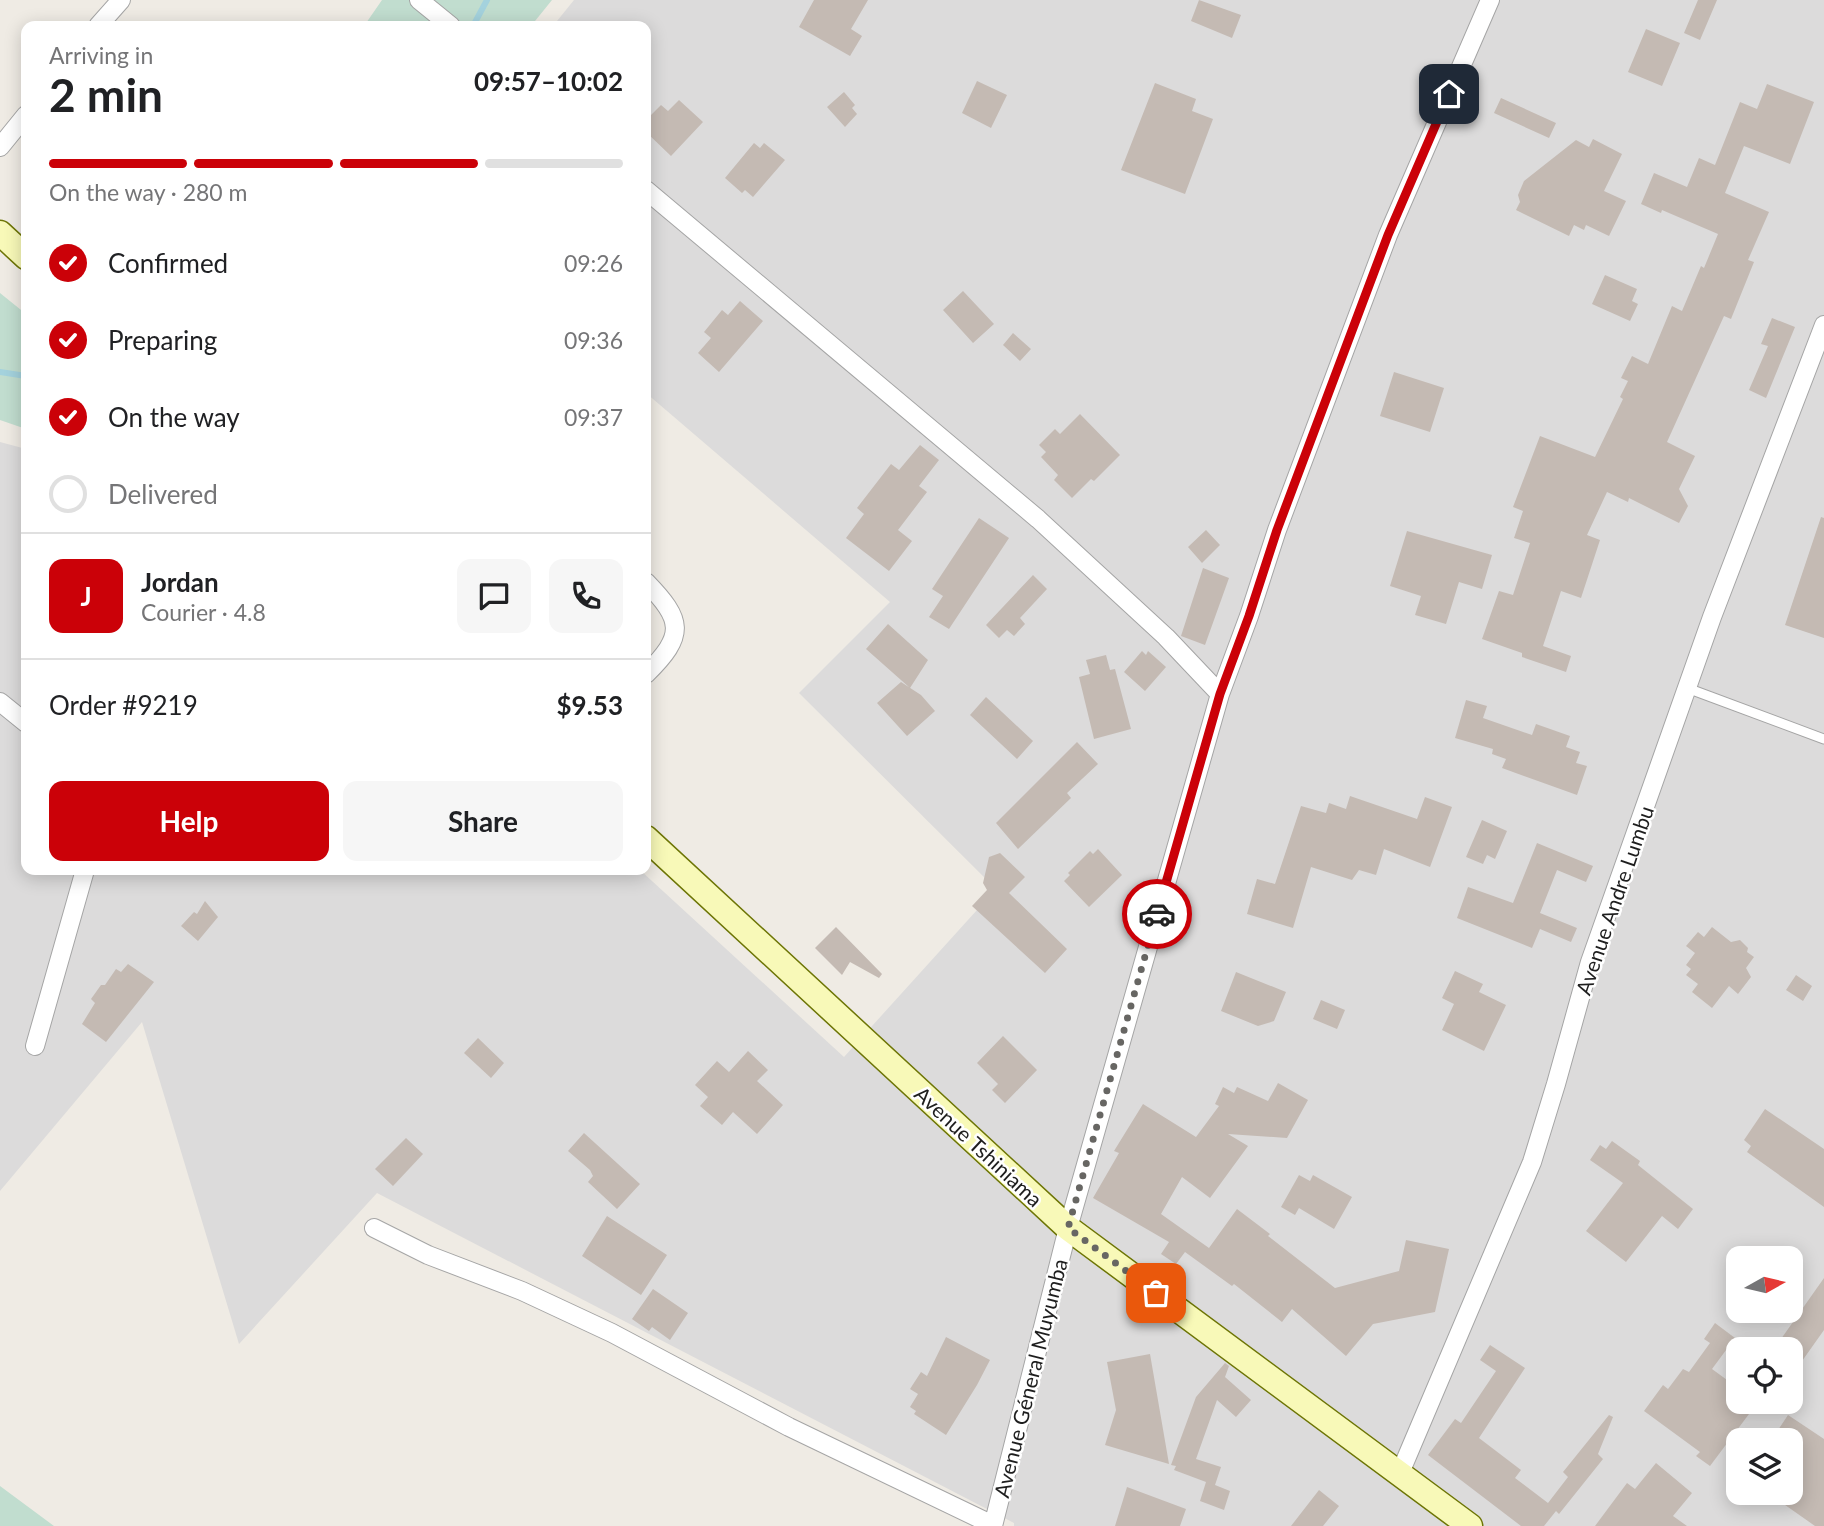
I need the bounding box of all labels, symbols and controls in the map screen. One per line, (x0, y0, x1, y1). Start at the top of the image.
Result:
text: Arriving in (49, 41, 153, 69)
pin (1419, 64, 1479, 124)
text: 09:57–10:02 (474, 65, 623, 97)
text: 2 min (49, 67, 163, 122)
icon: home (1430, 75, 1468, 113)
text: On the way · 280 m (49, 178, 248, 206)
icon: check (49, 244, 87, 282)
text: Confirmed (108, 247, 228, 279)
text: 09:26 (564, 249, 623, 277)
icon: check (49, 321, 87, 359)
text: Preparing (108, 324, 217, 356)
text: 09:36 (564, 326, 623, 354)
icon: check (49, 398, 87, 436)
text: On the way (108, 401, 240, 433)
text: 09:37 (564, 403, 623, 431)
text: Delivered (108, 478, 218, 510)
button: chat (457, 559, 531, 633)
button: phone (549, 559, 623, 633)
text: Jordan (141, 566, 219, 598)
text: J (80, 580, 92, 612)
text: Courier · 4.8 (141, 598, 266, 626)
text: Order #9219 (49, 689, 198, 721)
text: $9.53 (557, 689, 623, 721)
button: Help (49, 781, 329, 861)
button: Share (343, 781, 623, 861)
street label: Avenue Andre Lumbu (1570, 802, 1658, 998)
courier (1122, 879, 1192, 949)
icon: car (1138, 895, 1176, 933)
street label: Avenue Tshiniama (910, 1081, 1048, 1211)
north arrow (1726, 1246, 1802, 1323)
map controls (1726, 1246, 1803, 1505)
street label: Avenue Géneral Muyumba (988, 1256, 1072, 1500)
pin (1126, 1263, 1186, 1323)
icon: bag (1137, 1274, 1175, 1312)
button: locate (1726, 1337, 1803, 1414)
button: layers (1726, 1428, 1803, 1505)

